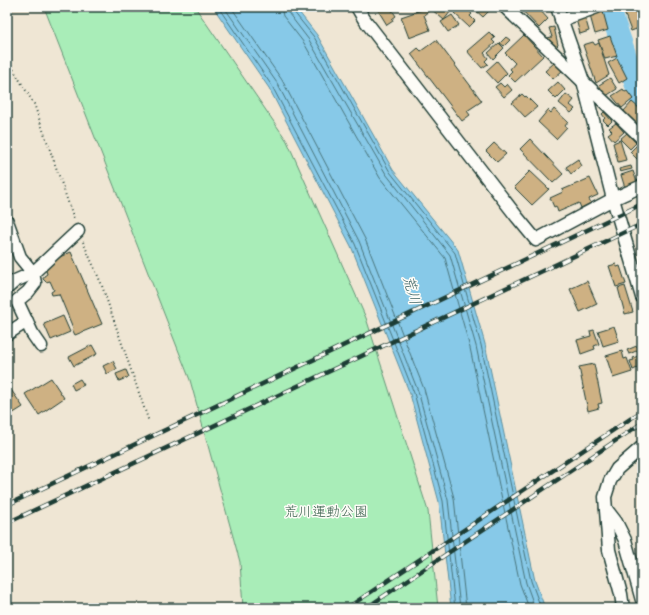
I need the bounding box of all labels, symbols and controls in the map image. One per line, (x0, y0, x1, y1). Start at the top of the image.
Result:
water label: 荒川 (395, 273, 425, 308)
park label: 荒川運動公園 (284, 503, 368, 523)

